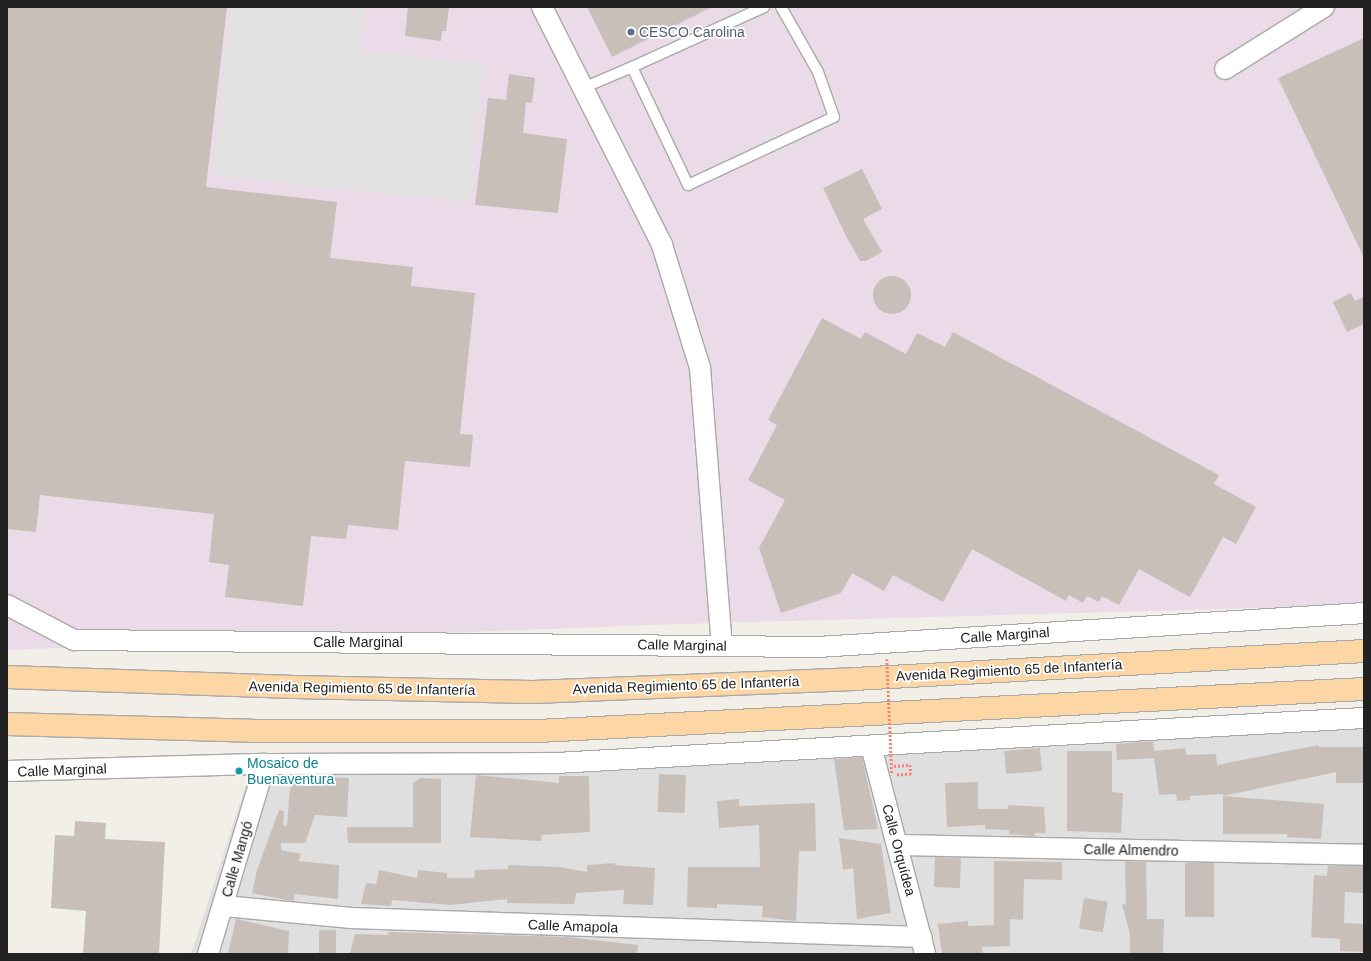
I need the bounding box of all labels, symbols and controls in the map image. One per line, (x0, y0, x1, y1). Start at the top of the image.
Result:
place label: CESCO Carolina (639, 24, 745, 40)
marker: CESCO Carolina (626, 27, 636, 37)
street label: Calle Marginal (960, 623, 1050, 647)
street label: Calle Marginal (313, 634, 403, 650)
street label: Calle Marginal (637, 636, 727, 654)
street label: Avenida Regimiento 65 de Infantería (895, 656, 1123, 684)
street label: Avenida Regimiento 65 de Infantería (572, 673, 800, 697)
street label: Avenida Regimiento 65 de Infantería (248, 678, 476, 698)
place label: Mosaico de Buenaventura (247, 755, 334, 788)
street label: Calle Marginal (17, 760, 107, 780)
marker: Mosaico de Buenaventura (234, 766, 244, 776)
street label: Calle Orquídea (879, 802, 919, 898)
street label: Calle Mangó (218, 819, 256, 899)
street label: Calle Almendro (1083, 841, 1179, 859)
street label: Calle Amapola (527, 916, 619, 936)

